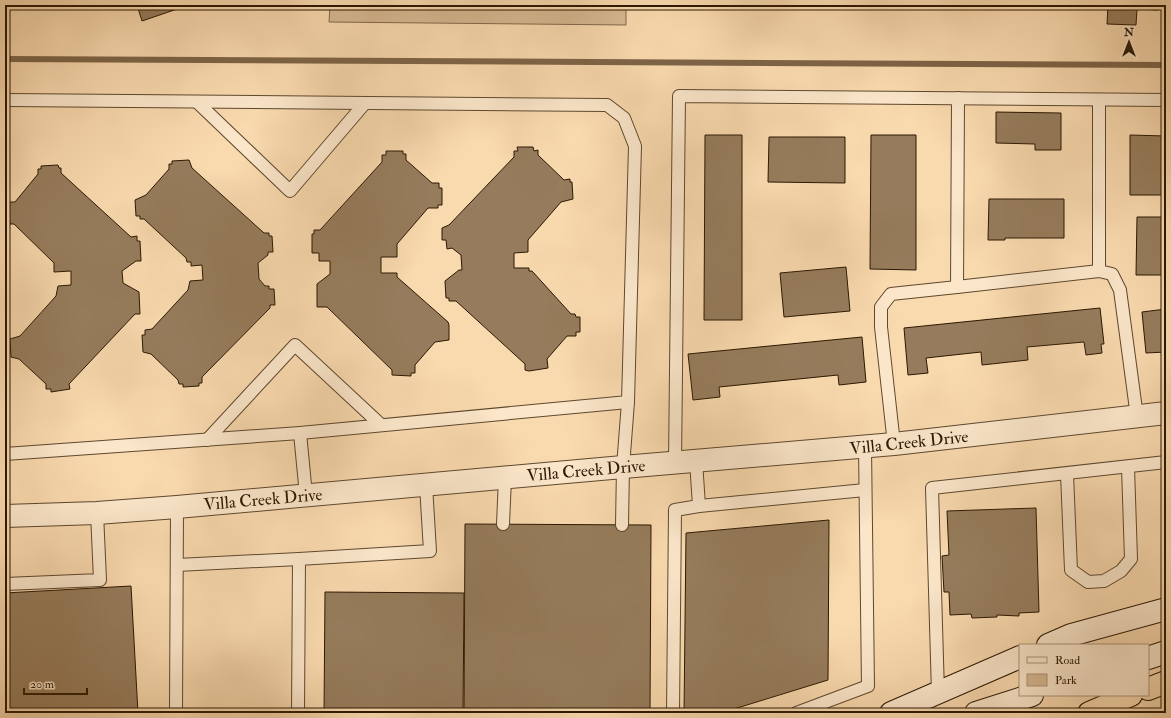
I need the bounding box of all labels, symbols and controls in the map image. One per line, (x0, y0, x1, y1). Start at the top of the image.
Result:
north arrow (1109, 22, 1149, 62)
text: N (1123, 26, 1135, 39)
street label: Villa Creek Drive (849, 426, 969, 459)
street label: Villa Creek Drive (526, 455, 646, 486)
street label: Villa Creek Drive (203, 484, 323, 515)
legend (1019, 644, 1149, 696)
text: Road (1055, 653, 1080, 668)
scale bar (24, 670, 87, 696)
text: Park (1055, 673, 1077, 688)
text: 20 m (30, 677, 55, 692)

